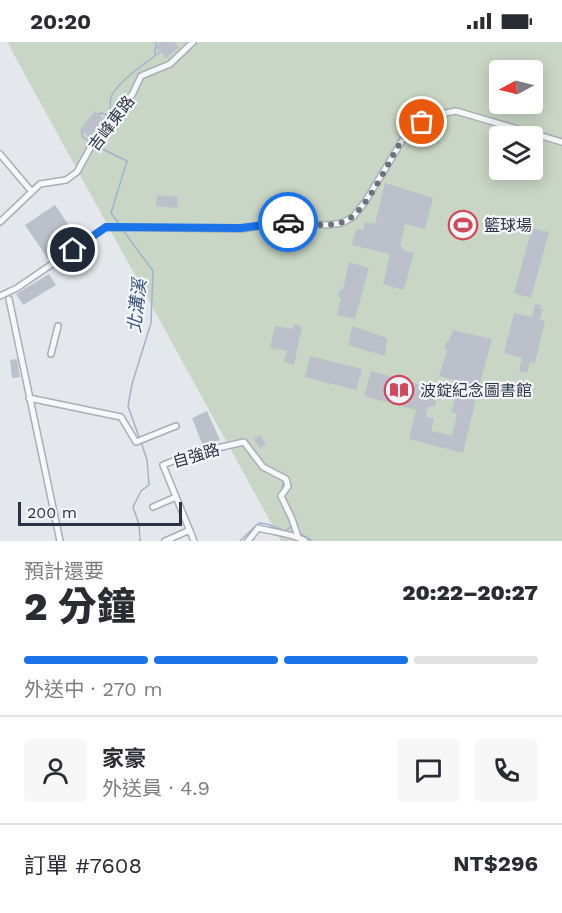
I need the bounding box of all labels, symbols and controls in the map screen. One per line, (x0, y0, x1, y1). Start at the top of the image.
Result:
text: 20:20 (30, 9, 91, 34)
north arrow (489, 60, 543, 114)
map controls (489, 60, 543, 180)
street label: 吉峰東路 (85, 92, 138, 155)
pin (396, 96, 447, 147)
icon: bag (405, 105, 438, 138)
button: layers (489, 126, 543, 180)
courier (258, 192, 318, 252)
icon: car (272, 206, 305, 239)
sports icon: 籃球場 (447, 209, 479, 241)
place label: 籃球場 (484, 216, 532, 235)
pin (47, 224, 98, 275)
icon: home (56, 233, 89, 266)
water label: 北溝溪 (123, 275, 150, 334)
library icon: 波錠紀念圖書館 (383, 374, 415, 406)
place label: 波錠紀念圖書館 (420, 381, 532, 400)
street label: 自強路 (170, 440, 222, 471)
scale bar (18, 499, 182, 526)
text: 200 m (27, 503, 77, 522)
text: 預計還要 (24, 559, 104, 583)
text: 20:22–20:27 (402, 580, 538, 605)
text: 2 分鐘 (24, 584, 136, 629)
text: 外送中 · 270 m (24, 677, 163, 701)
button: person (24, 739, 87, 802)
button: chat (397, 739, 460, 802)
button: phone (475, 739, 538, 802)
text: 家豪 (102, 746, 146, 771)
text: 外送員 · 4.9 (102, 776, 210, 800)
text: NT$296 (453, 851, 538, 876)
text: 訂單 #7608 (24, 853, 142, 878)

